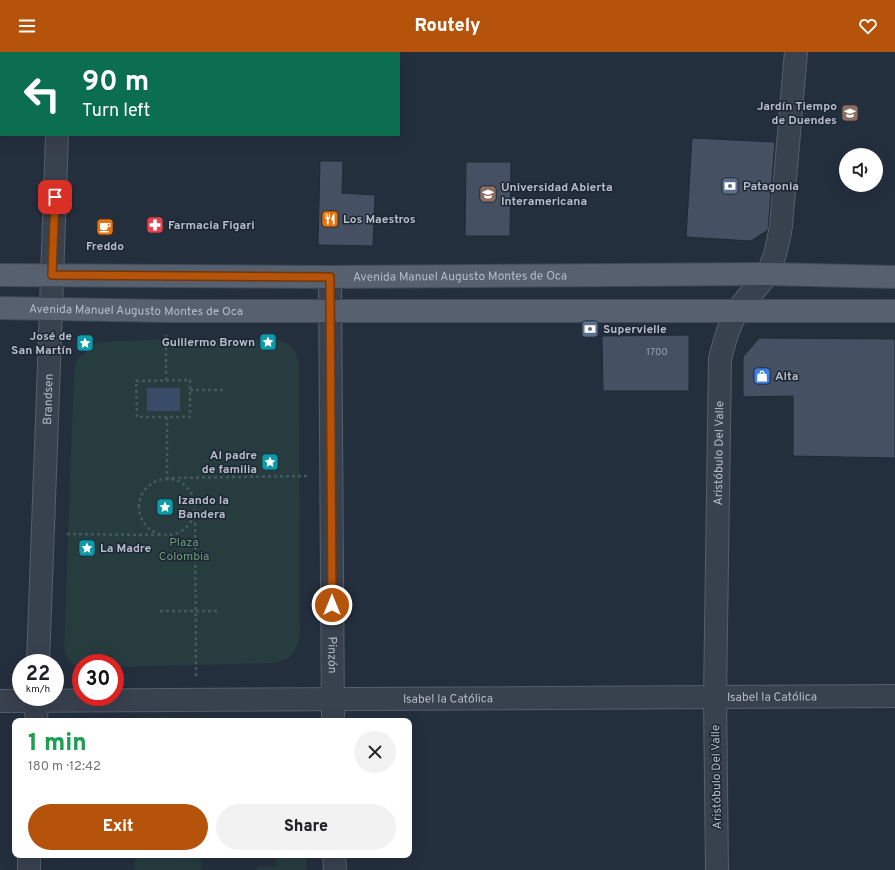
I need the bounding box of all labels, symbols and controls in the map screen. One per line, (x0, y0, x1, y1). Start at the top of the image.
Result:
icon: menu (16, 15, 38, 37)
text: Routely (414, 15, 481, 38)
icon: heart (857, 15, 879, 37)
text: 90 m (82, 65, 149, 101)
icon: left (16, 68, 68, 120)
place label: Jardín Tiempo de Duendes (757, 99, 837, 129)
text: Turn left (82, 100, 150, 123)
school or university icon: Jardín Tiempo de Duendes (840, 103, 860, 123)
map controls (839, 148, 883, 192)
button: sound (839, 148, 883, 192)
bank icon: Patagonia (720, 176, 740, 196)
place label: Patagonia (743, 179, 799, 195)
pin (38, 180, 72, 214)
place label: Universidad Abierta Interamericana (501, 180, 613, 210)
school or university icon: Universidad Abierta Interamericana (478, 184, 498, 204)
icon: arrive (44, 186, 66, 208)
restaurant icon: Los Maestros (320, 209, 340, 229)
place label: Los Maestros (343, 212, 416, 228)
pharmacy icon: Farmacia Figari (145, 215, 165, 235)
cafe icon: Freddo (95, 217, 115, 237)
place label: Farmacia Figari (168, 218, 255, 234)
place label: Freddo (86, 239, 124, 255)
street label: Avenida Manuel Augusto Montes de Oca (353, 268, 567, 286)
street label: Avenida Manuel Augusto Montes de Oca (29, 302, 243, 320)
bank icon: Supervielle (580, 319, 600, 339)
place label: Supervielle (603, 322, 667, 338)
place label: José de San Martín (11, 329, 72, 359)
place icon: Guillermo Brown (258, 332, 278, 352)
place icon: José de San Martín (75, 333, 95, 353)
place label: Guillermo Brown (162, 335, 255, 351)
house number: 1700 (646, 346, 668, 359)
shop icon: Alta (752, 366, 772, 386)
place label: Alta (775, 369, 798, 385)
street label: Brandsen (40, 373, 58, 425)
street label: Aristóbulo Del Valle (711, 401, 728, 506)
place label: Al padre de familia (202, 448, 257, 478)
place icon: Al padre de familia (260, 452, 280, 472)
place label: Izando la Bandera (178, 493, 229, 523)
place icon: Izando la Bandera (155, 497, 175, 517)
park label: Plaza Colombia (159, 535, 209, 565)
place icon: La Madre (77, 538, 97, 558)
place label: La Madre (100, 541, 152, 557)
position arrow (311, 584, 353, 626)
street label: Pinzón (323, 637, 340, 673)
speed limit sign: 30 (72, 654, 124, 706)
text: 22 (26, 662, 50, 688)
text: km/h (26, 683, 50, 696)
street label: Isabel la Católica (727, 689, 817, 706)
street label: Isabel la Católica (403, 691, 493, 708)
street label: Aristóbulo Del Valle (708, 725, 726, 829)
text: 1 min (28, 729, 87, 759)
button: close (354, 731, 396, 773)
text: 180 m · 12:42 (28, 759, 101, 775)
button: Exit (28, 804, 208, 850)
button: Share (216, 804, 396, 850)

